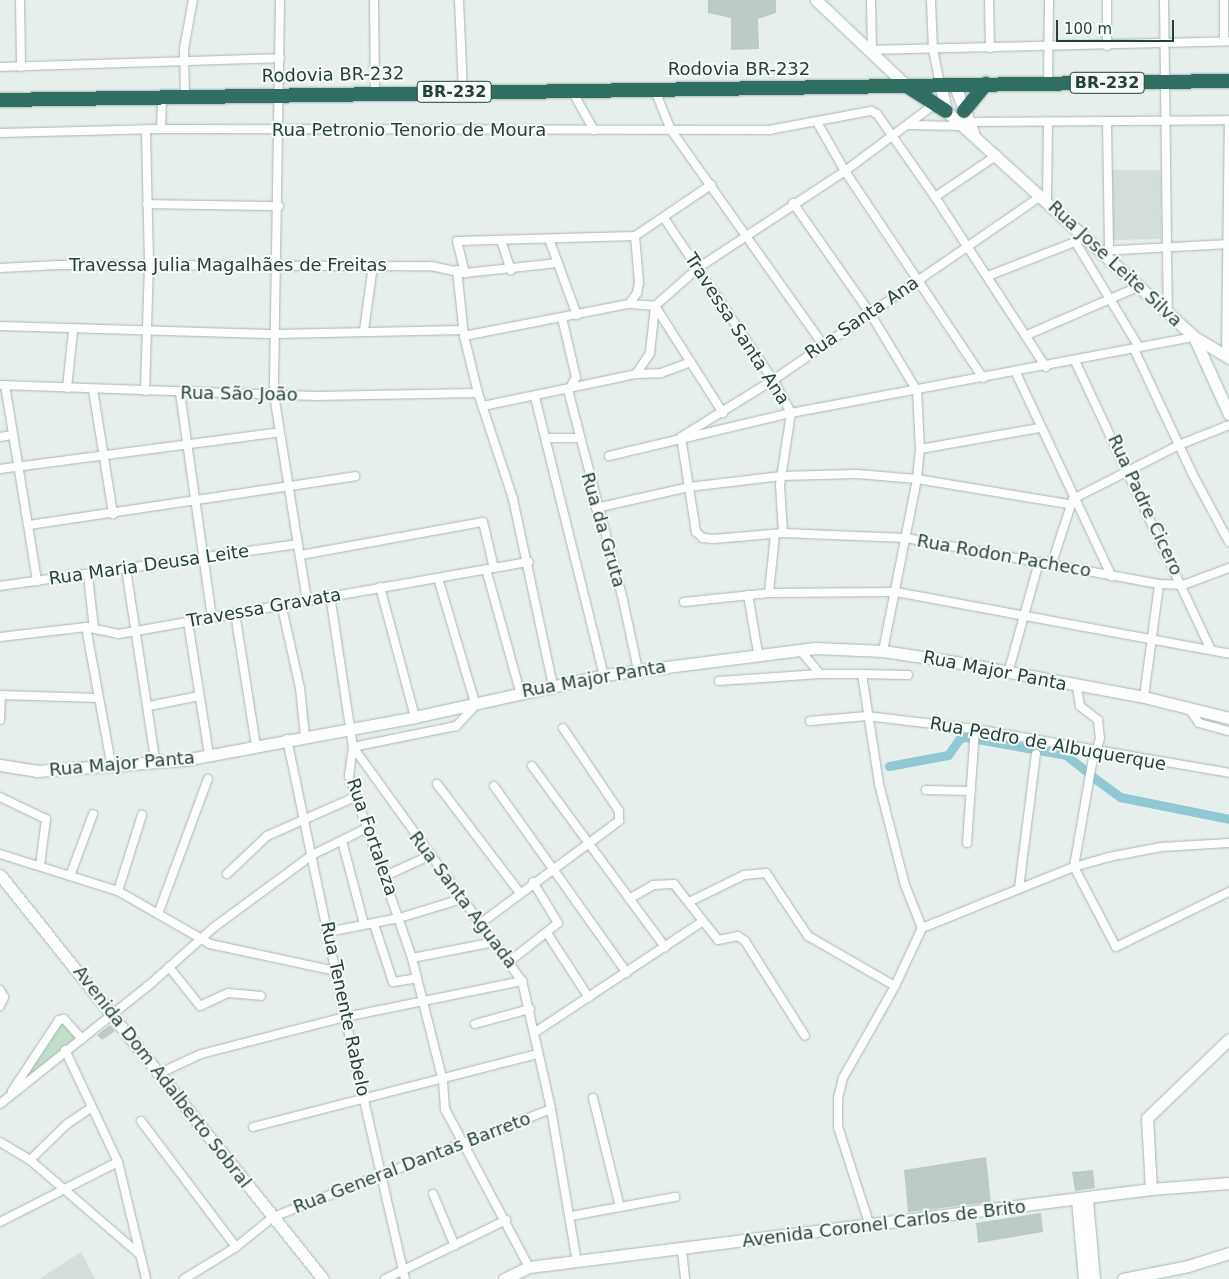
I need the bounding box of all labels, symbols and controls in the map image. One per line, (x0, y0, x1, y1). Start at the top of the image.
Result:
scale bar (1059, 10, 1176, 42)
text: 100 m (1064, 20, 1112, 38)
street label: Rodovia BR-232 (668, 58, 810, 80)
street label: Rodovia BR-232 (262, 63, 404, 87)
road number: BR-232 (1070, 70, 1144, 96)
road number: BR-232 (416, 78, 492, 105)
street label: Rua Petronio Tenorio de Moura (272, 119, 546, 141)
street label: Rua Jose Leite Silva (1044, 196, 1186, 332)
street label: Travessa Santa Ana (680, 249, 794, 409)
street label: Travessa Julia Magalhães de Freitas (69, 254, 387, 276)
street label: Rua Santa Ana (801, 272, 923, 364)
street label: Rua São João (180, 382, 298, 406)
street label: Rua Padre Cicero (1103, 431, 1187, 579)
street label: Rua da Gruta (576, 470, 630, 590)
street label: Rua Rodon Pacheco (915, 530, 1093, 582)
street label: Rua Maria Deusa Leite (47, 540, 251, 590)
street label: Travessa Gravata (185, 584, 343, 632)
street label: Rua Major Panta (921, 646, 1069, 696)
street label: Rua Major Panta (520, 656, 668, 702)
street label: Rua Pedro de Albuquerque (928, 713, 1168, 775)
street label: Rua Major Panta (48, 747, 196, 781)
street label: Rua Fortaleza (342, 776, 402, 898)
street label: Rua Santa Aguada (404, 827, 522, 973)
street label: Rua Tenente Rabelo (316, 920, 374, 1098)
street label: Avenida Dom Adalberto Sobral (68, 962, 256, 1192)
street label: Rua General Dantas Barreto (290, 1108, 534, 1218)
street label: Avenida Coronel Carlos de Brito (741, 1196, 1027, 1252)

